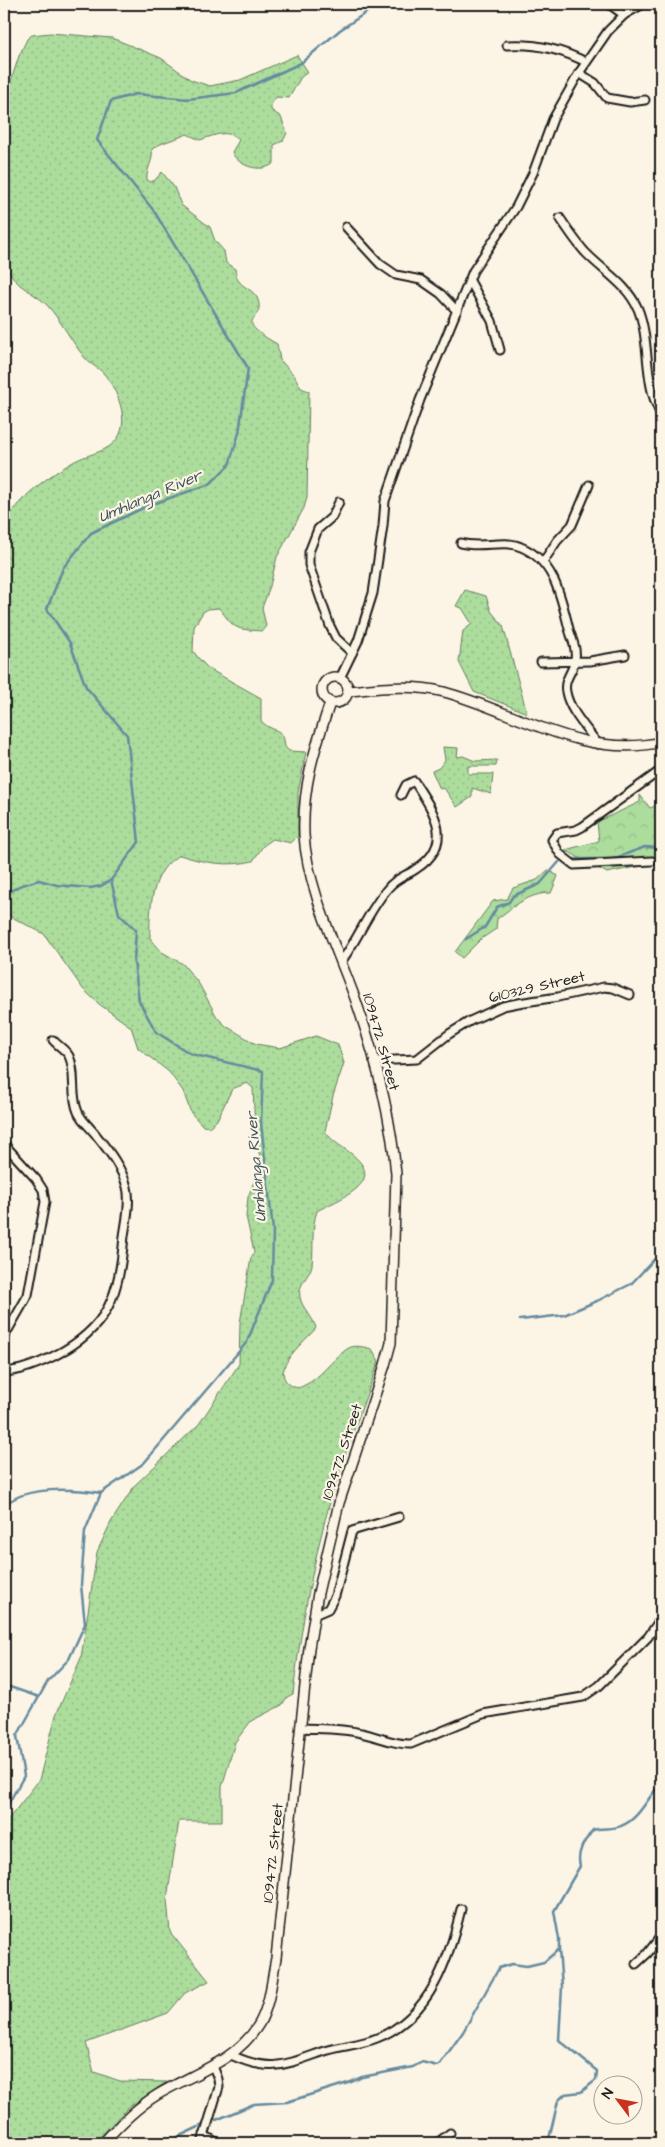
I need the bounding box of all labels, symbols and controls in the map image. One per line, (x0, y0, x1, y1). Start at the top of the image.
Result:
water label: Umhlanga River (95, 463, 208, 529)
street label: 610329 Street (487, 966, 587, 1008)
street label: 109472 Street (357, 991, 405, 1093)
water label: Umhlanga River (240, 1109, 273, 1223)
street label: 109472 Street (317, 1401, 367, 1503)
street label: 109472 Street (257, 1802, 289, 1904)
north arrow (592, 2074, 642, 2124)
text: N (597, 2084, 619, 2103)

